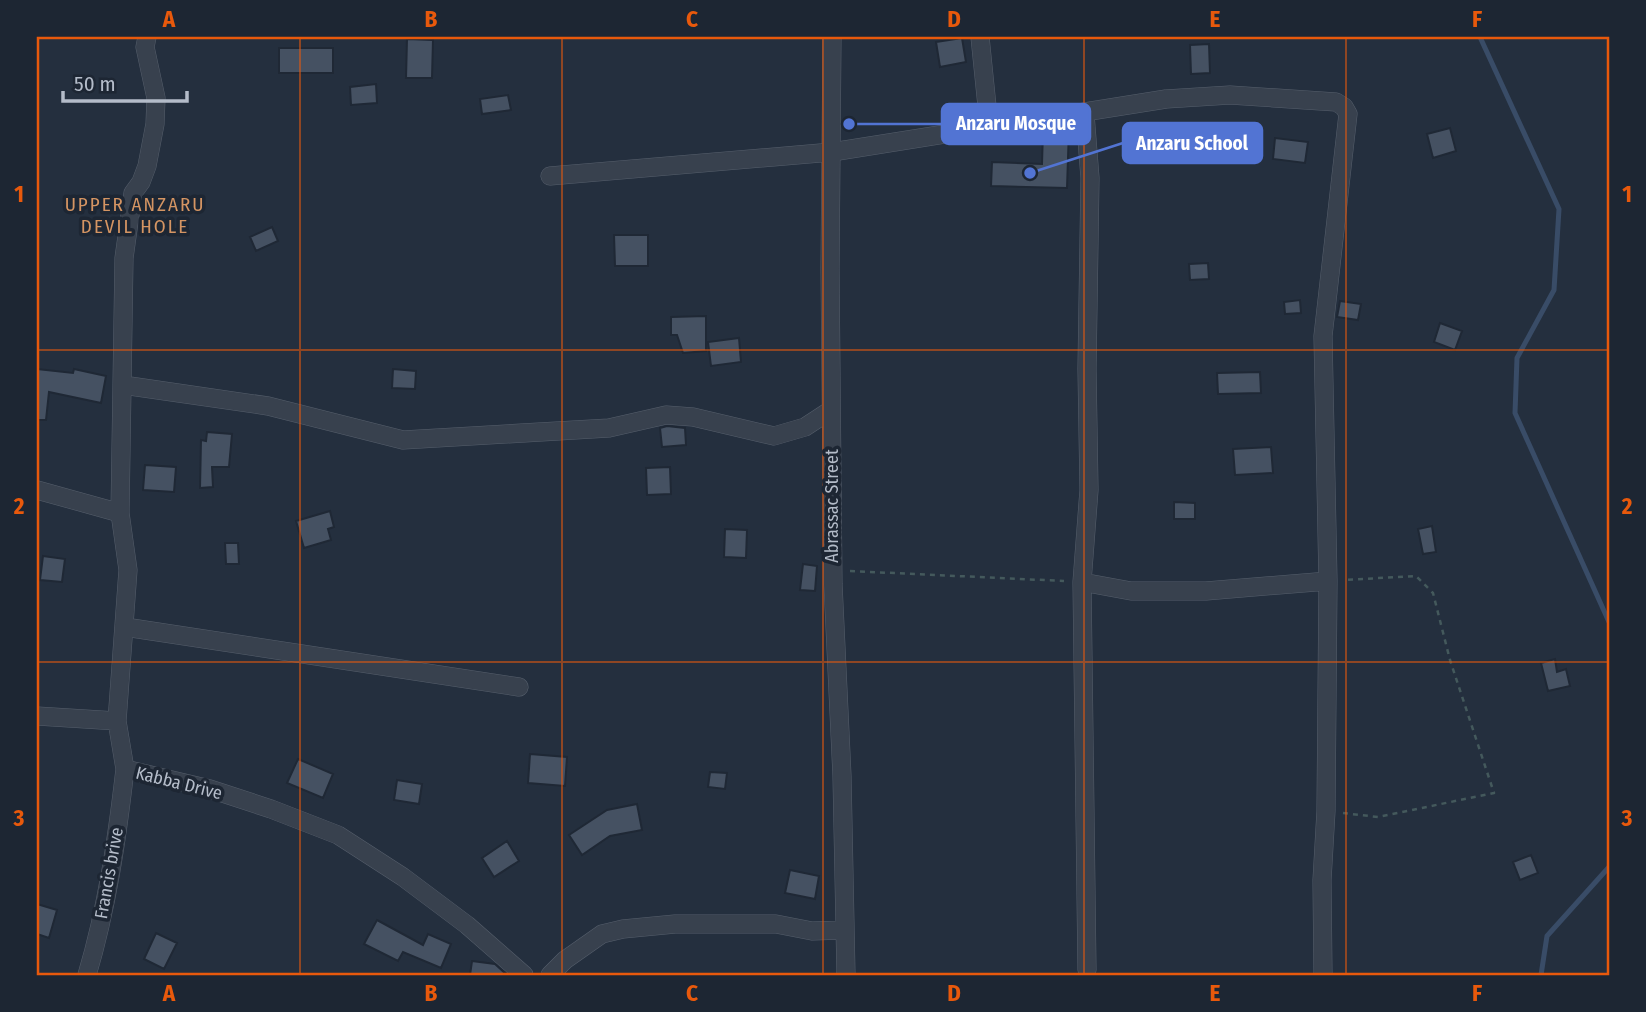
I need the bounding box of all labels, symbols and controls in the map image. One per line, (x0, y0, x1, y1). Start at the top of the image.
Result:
text: A (162, 5, 176, 33)
text: B (425, 5, 438, 33)
text: C (686, 5, 698, 33)
text: D (947, 5, 961, 33)
text: E (1210, 5, 1221, 33)
text: F (1472, 5, 1482, 33)
scale bar (63, 60, 187, 104)
text: 50 m (74, 71, 116, 97)
callout: Anzaru Mosque (942, 104, 1090, 144)
text: Anzaru Mosque (955, 112, 1076, 135)
callout: Anzaru School (1123, 123, 1262, 163)
text: Anzaru School (1135, 132, 1249, 155)
text: 1 (14, 180, 24, 208)
text: 1 (1622, 180, 1632, 208)
district label: UPPER ANZARU DEVIL HOLE (65, 193, 205, 238)
street label: Abrassac Street (821, 449, 843, 563)
text: 2 (13, 492, 25, 520)
text: 2 (1621, 492, 1633, 520)
street label: Kabba Drive (133, 762, 225, 804)
text: 3 (13, 804, 25, 832)
text: 3 (1621, 804, 1633, 832)
street label: Francis brive (90, 825, 128, 921)
text: A (162, 979, 176, 1007)
text: B (425, 979, 438, 1007)
text: C (686, 979, 698, 1007)
text: D (947, 979, 961, 1007)
text: E (1210, 979, 1221, 1007)
text: F (1472, 979, 1482, 1007)

